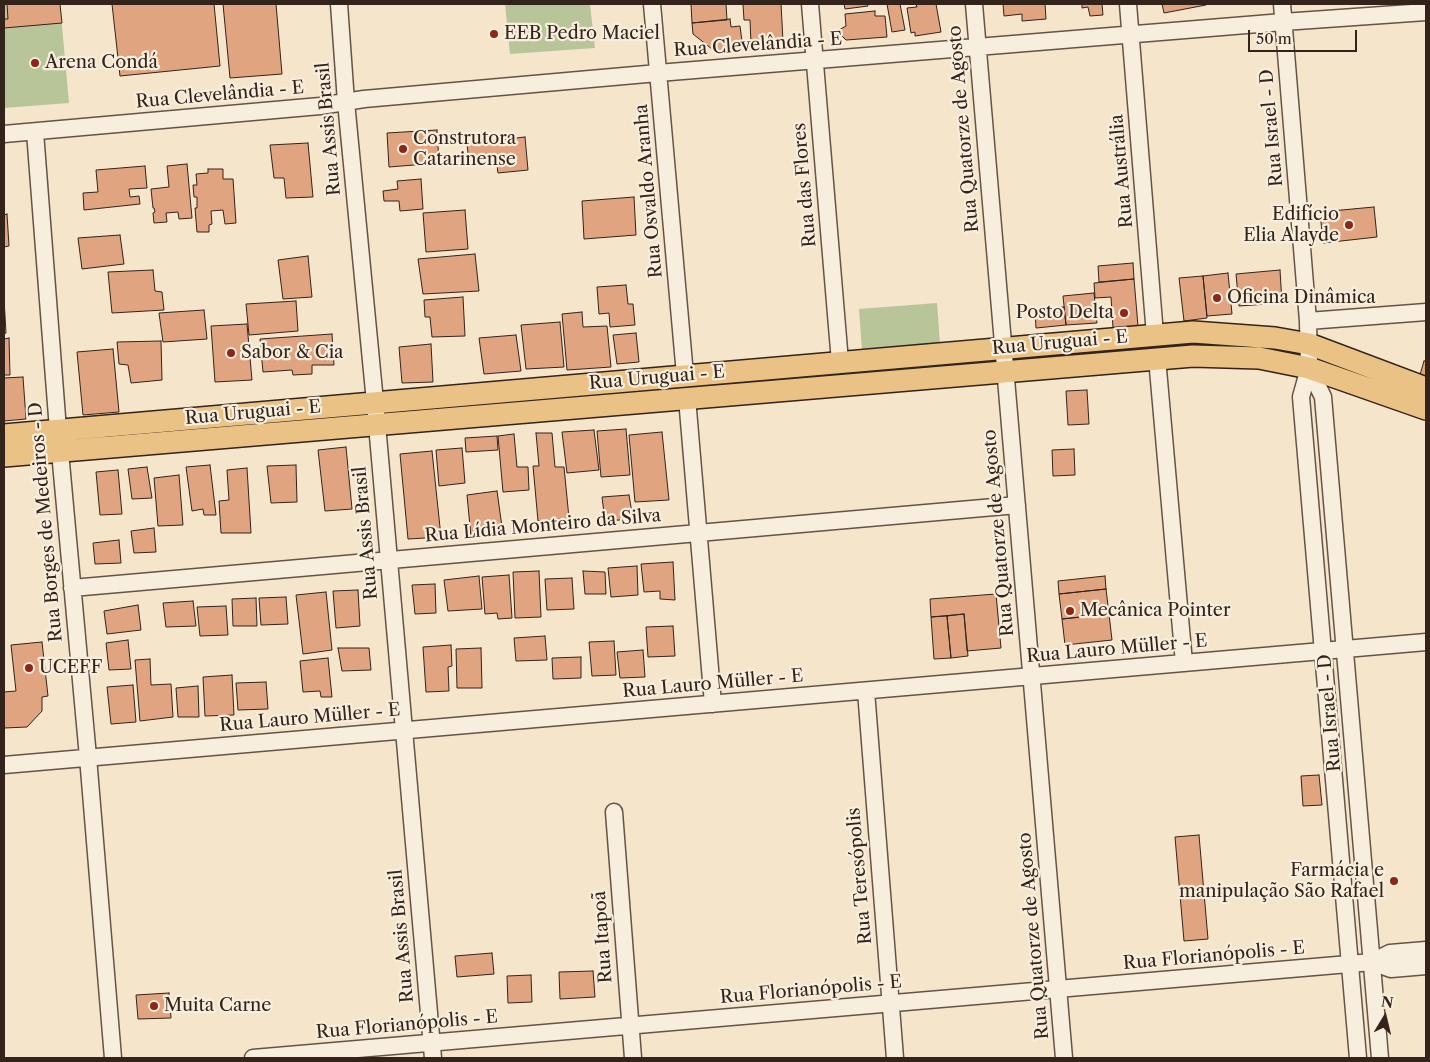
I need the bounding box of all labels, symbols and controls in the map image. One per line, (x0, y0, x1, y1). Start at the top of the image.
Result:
scale bar (1250, 20, 1359, 52)
place label: EEB Pedro Maciel (504, 23, 660, 45)
street label: Rua Quatorze de Agosto (944, 24, 984, 234)
marker: EEB Pedro Maciel (488, 28, 500, 40)
street label: Rua Clevelândia - E (673, 28, 843, 62)
text: 50 m (1256, 29, 1292, 48)
place label: Arena Condá (45, 52, 158, 74)
marker: Arena Condá (29, 57, 41, 69)
street label: Rua Assis Brasil (312, 61, 346, 197)
street label: Rua Israel - D (1256, 68, 1288, 188)
street label: Rua Clevelândia - E (135, 77, 305, 113)
street label: Rua Osvaldo Aranha (631, 103, 667, 279)
street label: Rua Austrália (1106, 113, 1138, 229)
street label: Rua das Flores (789, 122, 821, 248)
place label: Construtora Catarinense (413, 128, 516, 170)
marker: Construtora Catarinense (397, 143, 409, 155)
place label: Edifício Elia Alayde (1243, 204, 1339, 246)
marker: Edifício Elia Alayde (1343, 219, 1355, 231)
place label: Oficina Dinâmica (1227, 287, 1376, 309)
marker: Oficina Dinâmica (1211, 292, 1223, 304)
place label: Posto Delta (1016, 302, 1114, 324)
marker: Posto Delta (1118, 307, 1130, 319)
street label: Rua Uruguai - E (991, 326, 1129, 360)
place label: Sabor & Cia (241, 342, 344, 364)
marker: Sabor & Cia (225, 347, 237, 359)
street label: Rua Uruguai - E (588, 361, 726, 395)
street label: Rua Uruguai - E (184, 396, 322, 430)
street label: Rua Borges de Medeiros - D (25, 401, 67, 643)
street label: Rua Quatorze de Agosto (979, 428, 1019, 638)
street label: Rua Assis Brasil (349, 465, 383, 601)
street label: Rua Lídia Monteiro da Silva (424, 505, 662, 547)
place label: Mecânica Pointer (1080, 600, 1231, 622)
marker: Mecânica Pointer (1064, 605, 1076, 617)
street label: Rua Lauro Müller - E (1026, 630, 1208, 668)
street label: Rua Israel - D (1314, 653, 1346, 773)
place label: UCEFF (39, 657, 102, 679)
marker: UCEFF (23, 662, 35, 674)
street label: Rua Lauro Müller - E (622, 665, 804, 703)
street label: Rua Lauro Müller - E (219, 699, 401, 737)
street label: Rua Teresópolis (843, 807, 877, 945)
street label: Rua Quatorze de Agosto (1014, 831, 1054, 1041)
place label: Farmácia e manipulação São Rafael (1179, 860, 1384, 902)
street label: Rua Assis Brasil (385, 868, 419, 1004)
marker: Farmácia e manipulação São Rafael (1388, 875, 1400, 887)
street label: Rua Itapoã (589, 890, 617, 984)
street label: Rua Florianópolis - E (1122, 937, 1306, 975)
street label: Rua Florianópolis - E (719, 971, 903, 1009)
north arrow (1360, 992, 1410, 1042)
text: N (1380, 992, 1395, 1012)
place label: Muita Carne (164, 995, 271, 1017)
marker: Muita Carne (148, 1000, 160, 1012)
street label: Rua Florianópolis - E (315, 1006, 499, 1044)

